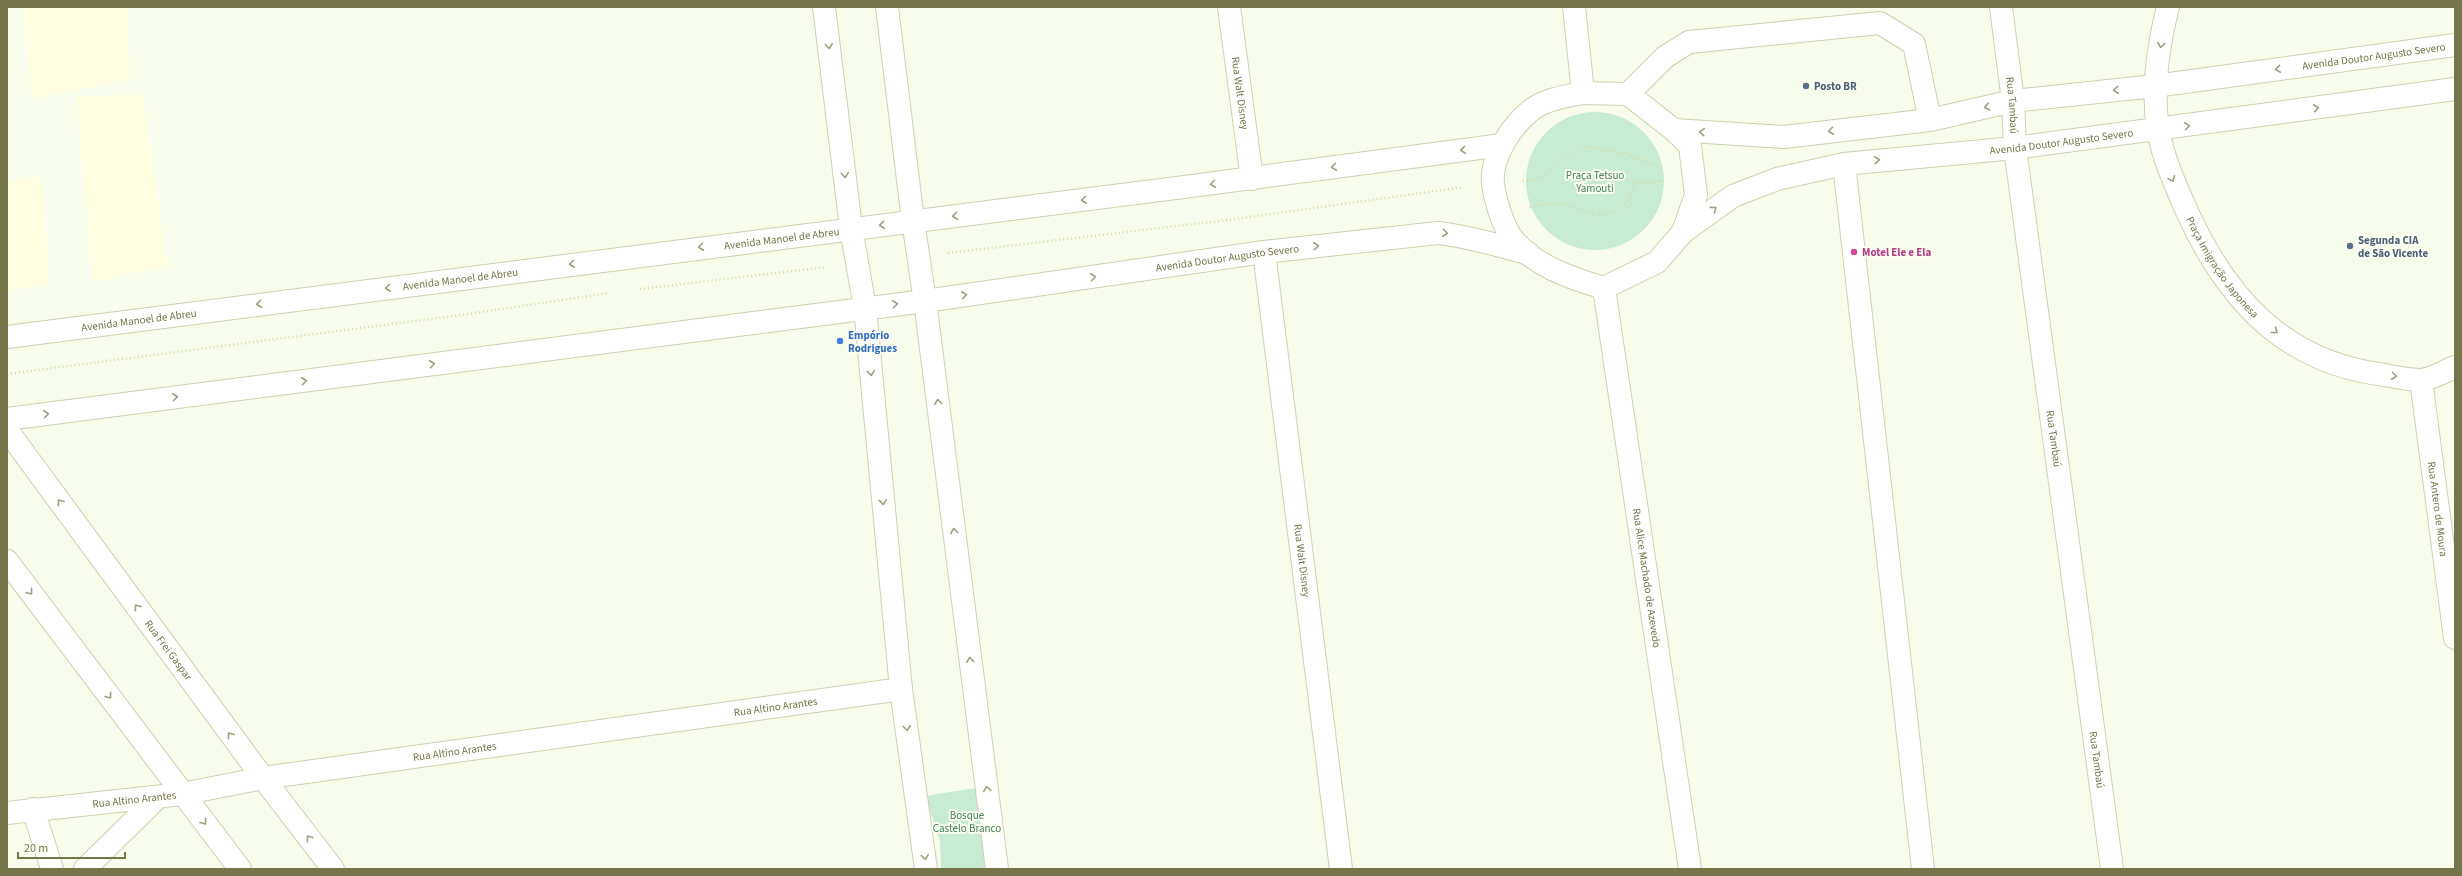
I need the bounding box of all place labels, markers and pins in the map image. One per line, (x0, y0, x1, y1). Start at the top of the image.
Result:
place label: Posto BR (1814, 79, 1857, 94)
marker: Posto BR (1801, 81, 1811, 91)
place label: Segunda CIA de São Vicente (2358, 233, 2428, 261)
marker: Segunda CIA de São Vicente (2345, 241, 2355, 251)
place label: Motel Ele e Ela (1862, 245, 1931, 260)
marker: Motel Ele e Ela (1849, 247, 1859, 257)
place label: Empório Rodrigues (848, 328, 897, 356)
marker: Empório Rodrigues (835, 336, 845, 346)

